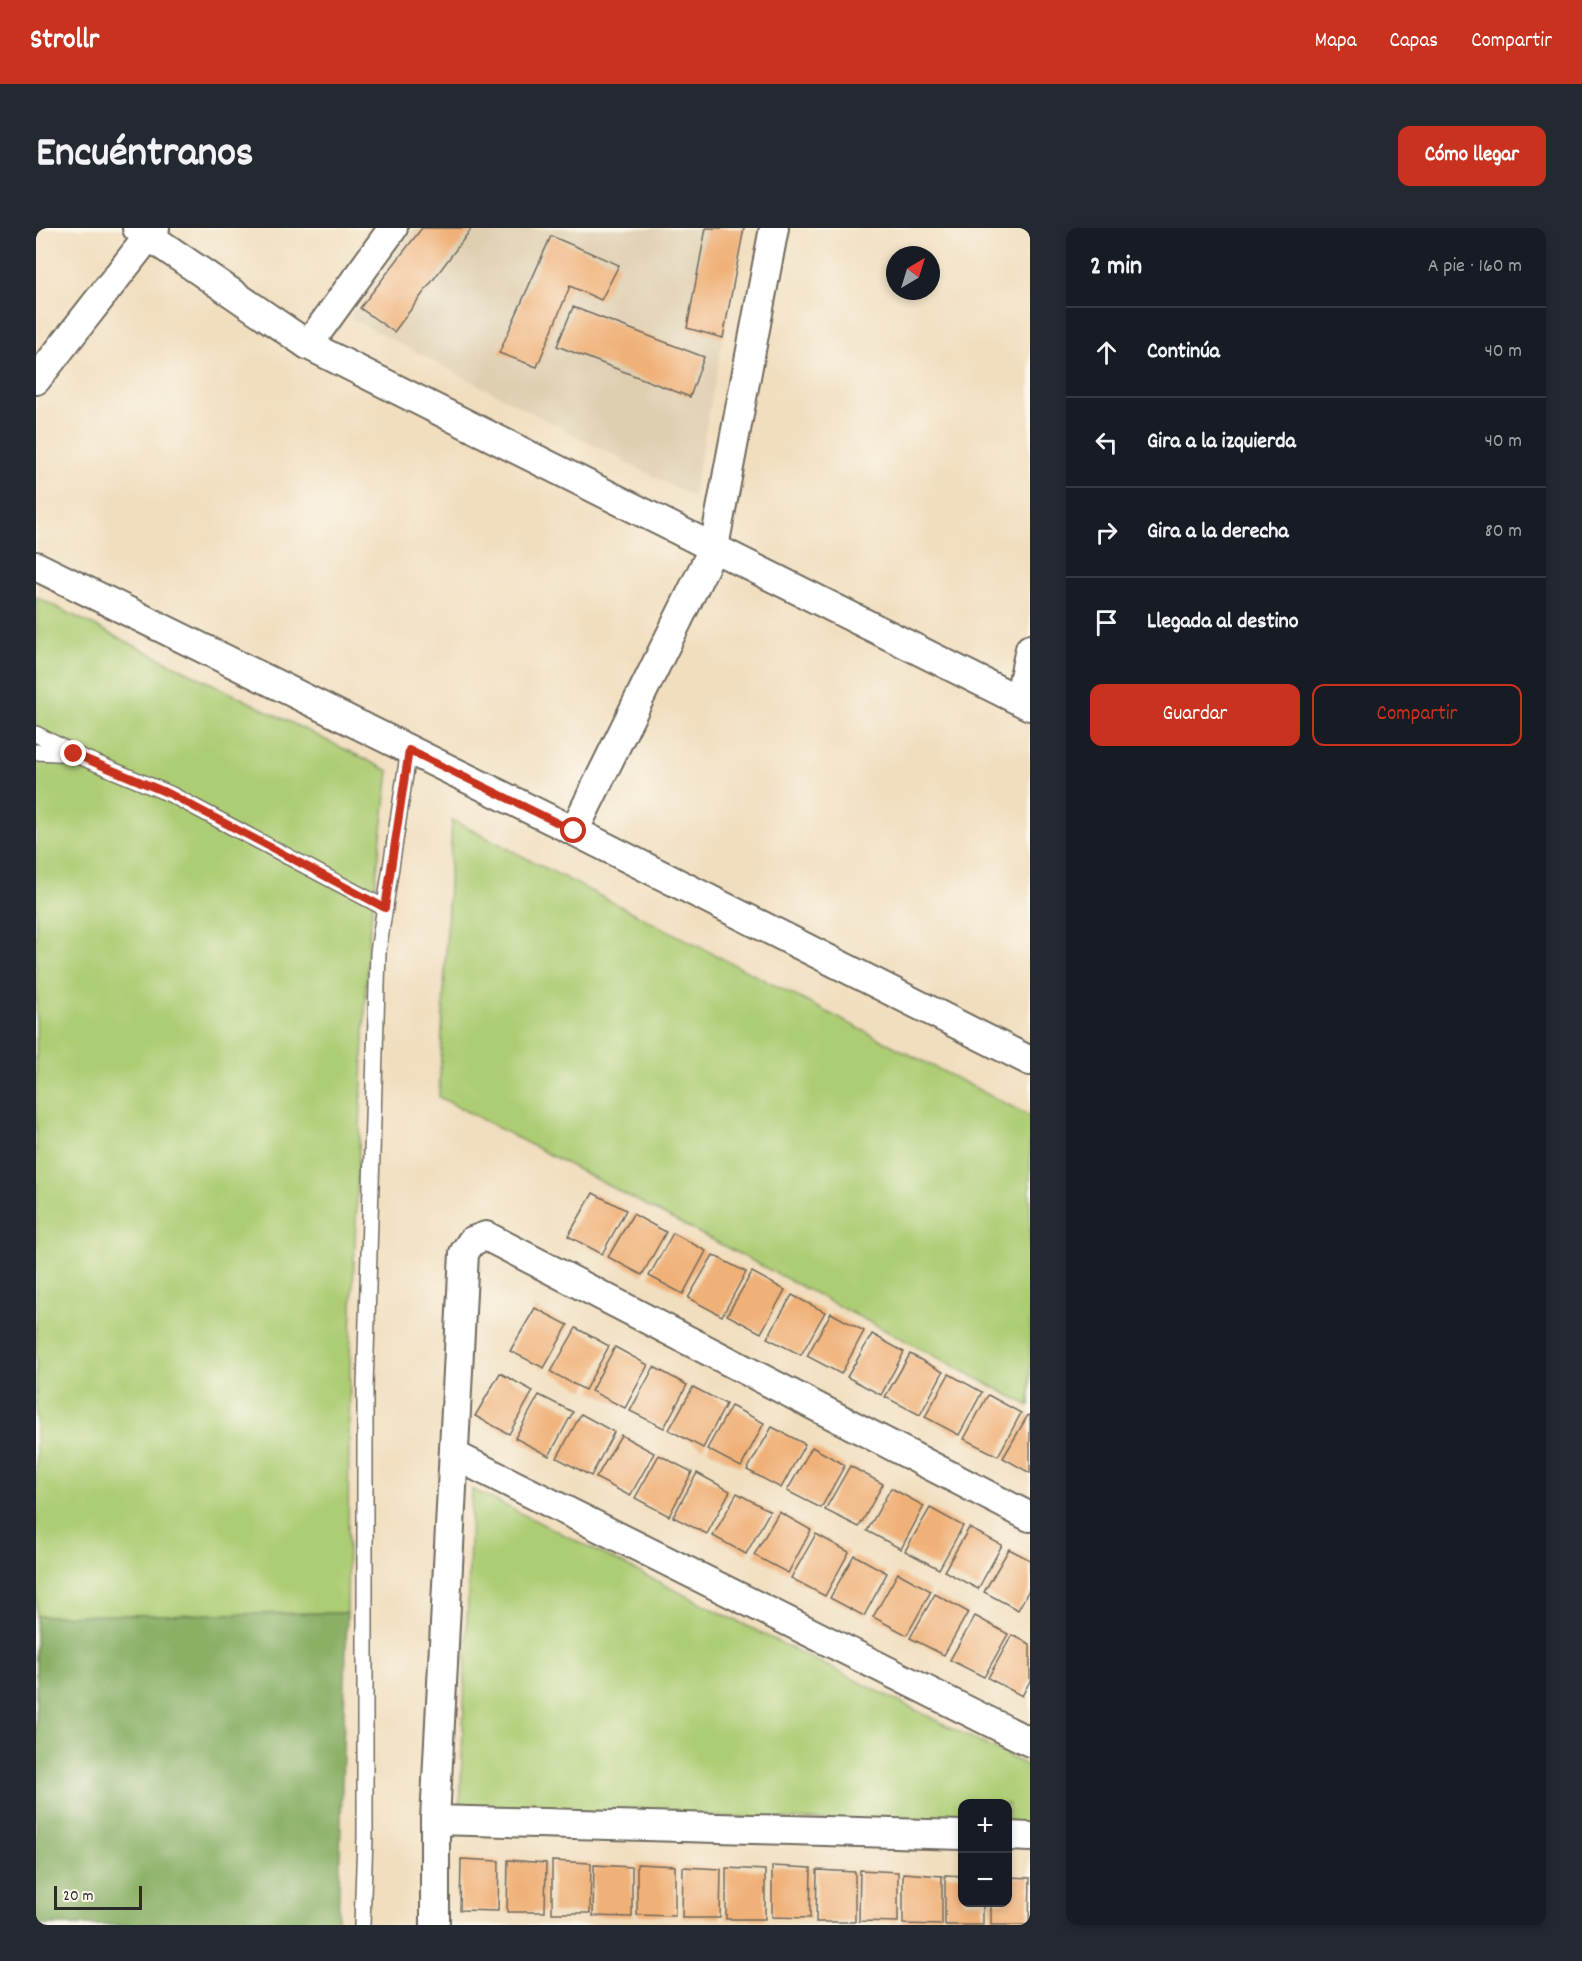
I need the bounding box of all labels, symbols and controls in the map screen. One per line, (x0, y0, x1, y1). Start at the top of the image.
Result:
text: Strollr (30, 22, 99, 62)
text: Mapa (1315, 27, 1357, 57)
text: Capas (1390, 27, 1438, 57)
text: Compartir (1471, 27, 1552, 57)
text: Encuéntranos (36, 126, 254, 186)
button: Cómo llegar (1398, 126, 1546, 186)
north arrow (886, 246, 940, 300)
text: 2 min (1090, 249, 1142, 286)
text: A pie · 160 m (1428, 253, 1522, 281)
icon: ahead (1090, 336, 1123, 369)
text: Continúa (1147, 337, 1220, 368)
text: 40 m (1484, 338, 1522, 366)
icon: left (1090, 426, 1123, 459)
text: Gira a la izquierda (1147, 427, 1296, 458)
text: 40 m (1484, 428, 1522, 456)
icon: right (1090, 516, 1123, 549)
text: Gira a la derecha (1147, 517, 1289, 548)
text: 80 m (1485, 518, 1522, 546)
icon: arrive (1090, 606, 1123, 639)
text: Llegada al destino (1147, 607, 1299, 638)
button: Guardar (1090, 684, 1300, 746)
button: Compartir (1312, 684, 1522, 746)
route end (60, 740, 86, 766)
route start (560, 817, 586, 843)
map controls (958, 1799, 1012, 1907)
button: + (958, 1799, 1012, 1853)
button: − (958, 1853, 1012, 1907)
scale bar (54, 1883, 142, 1910)
text: 20 m (63, 1885, 93, 1908)

